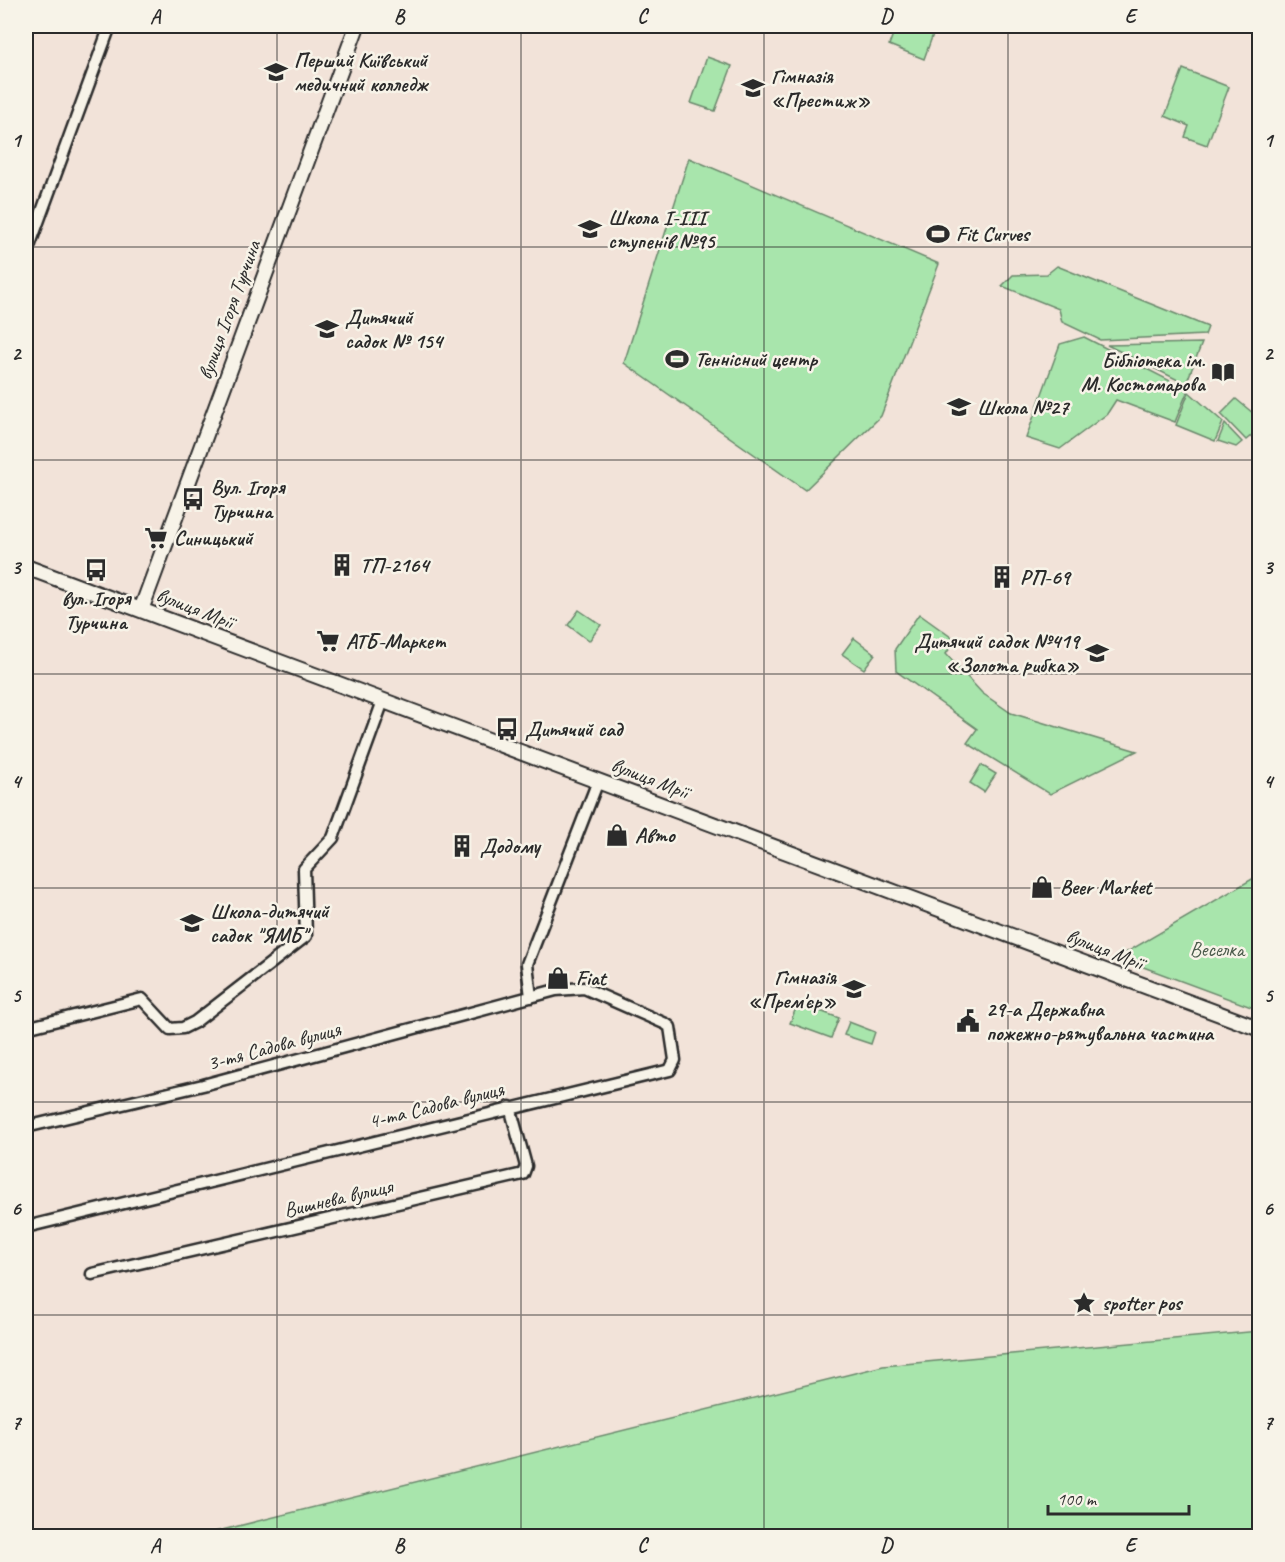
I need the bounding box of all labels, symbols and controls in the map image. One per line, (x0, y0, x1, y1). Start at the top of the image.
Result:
text: A (150, 4, 162, 29)
text: B (394, 4, 406, 29)
text: C (637, 4, 649, 29)
text: D (880, 4, 894, 29)
text: E (1125, 4, 1139, 29)
place label: Перший Київський медичний колледж (294, 47, 430, 97)
school or university icon: Перший Київський медичний колледж (263, 59, 289, 85)
place label: Гімназія «Престиж» (771, 63, 870, 113)
school or university icon: Гімназія «Престиж» (740, 75, 766, 101)
text: 1 (12, 128, 23, 153)
text: 1 (1264, 128, 1275, 153)
place label: Школа І-ІІІ ступенів №95 (608, 204, 716, 254)
school or university icon: Школа І-ІІІ ступенів №95 (577, 216, 603, 242)
sports icon: Fit Curves (925, 221, 951, 247)
place label: Fit Curves (956, 221, 1032, 247)
street label: вулиця Ігоря Турчина (192, 235, 267, 383)
place label: Дитячий садок № 154 (345, 304, 445, 354)
school or university icon: Дитячий садок № 154 (314, 316, 340, 342)
text: 2 (12, 341, 23, 366)
text: 2 (1264, 341, 1275, 366)
sports icon: Теннісний центр (664, 346, 690, 372)
place label: Теннісний центр (695, 346, 819, 372)
place label: Бібліотека ім. М. Костомарова (1081, 347, 1207, 397)
library icon: Бібліотека ім. М. Костомарова (1210, 359, 1236, 385)
school or university icon: Школа №27 (946, 394, 972, 420)
place label: Школа №27 (977, 394, 1071, 420)
place label: Вул. Ігоря Турчина (211, 474, 286, 524)
bus stop icon: Вул. Ігоря Турчина (180, 486, 206, 512)
supermarket icon: Синицький (143, 525, 169, 551)
place label: Синицький (174, 525, 255, 551)
building icon: ТП-2164 (329, 552, 355, 578)
place label: ТП-2164 (360, 552, 431, 578)
text: 3 (12, 555, 23, 580)
text: 3 (1264, 555, 1275, 580)
bus stop icon: вул. Ігоря Турчина (83, 557, 109, 583)
building icon: РП-69 (989, 564, 1015, 590)
place label: РП-69 (1020, 564, 1073, 590)
street label: вулиця Мрії (153, 581, 241, 636)
place label: вул. Ігоря Турчина (61, 585, 132, 635)
supermarket icon: АТБ-Маркет (315, 628, 341, 654)
place label: АТБ-Маркет (346, 628, 447, 654)
place label: Дитячий садок №419 «Золота рибка» (914, 628, 1082, 678)
school or university icon: Дитячий садок №419 «Золота рибка» (1084, 640, 1110, 666)
bus stop icon: Дитячий сад (494, 716, 520, 742)
place label: Дитячий сад (525, 716, 625, 742)
street label: вулиця Мрії (608, 751, 696, 806)
text: 4 (12, 769, 24, 794)
text: 4 (1264, 769, 1276, 794)
shop icon: Авто (604, 822, 630, 848)
place label: Авто (635, 822, 676, 848)
building icon: Додому (449, 833, 475, 859)
place label: Додому (480, 833, 542, 859)
shop icon: Beer Market (1029, 874, 1055, 900)
place label: Beer Market (1060, 874, 1153, 900)
place label: Школа-дитячий садок "ЯМБ" (210, 898, 331, 948)
school or university icon: Школа-дитячий садок "ЯМБ" (179, 910, 205, 936)
street label: вулиця Мрії (1063, 922, 1151, 977)
park label: Веселка (1190, 936, 1247, 962)
place label: Гімназія «Прем'єр» (748, 964, 837, 1014)
shop icon: Fiat (545, 965, 571, 991)
place label: Fiat (576, 965, 608, 991)
school or university icon: Гімназія «Прем'єр» (841, 976, 867, 1002)
text: 5 (12, 983, 23, 1008)
text: 5 (1264, 983, 1275, 1008)
place label: 29-а Державна пожежно-рятувальна частина (986, 996, 1215, 1047)
public building icon: 29-а Державна пожежно-рятувальна частина (955, 1008, 981, 1034)
street label: 3-тя Садова вулиця (205, 1015, 345, 1076)
street label: 4-та Садова вулиця (366, 1075, 508, 1134)
street label: Вишнева вулиця (281, 1172, 397, 1223)
text: 6 (11, 1196, 22, 1221)
text: 6 (1263, 1196, 1274, 1221)
place icon: spotter pos (1071, 1290, 1097, 1316)
place label: spotter pos (1102, 1290, 1184, 1316)
text: 7 (12, 1410, 23, 1435)
text: 7 (1264, 1410, 1275, 1435)
scale bar (1048, 1478, 1189, 1516)
text: 100 m (1057, 1488, 1098, 1510)
text: A (150, 1533, 162, 1558)
text: B (394, 1533, 406, 1558)
text: C (637, 1533, 649, 1558)
text: D (880, 1533, 894, 1558)
text: E (1125, 1533, 1139, 1558)

